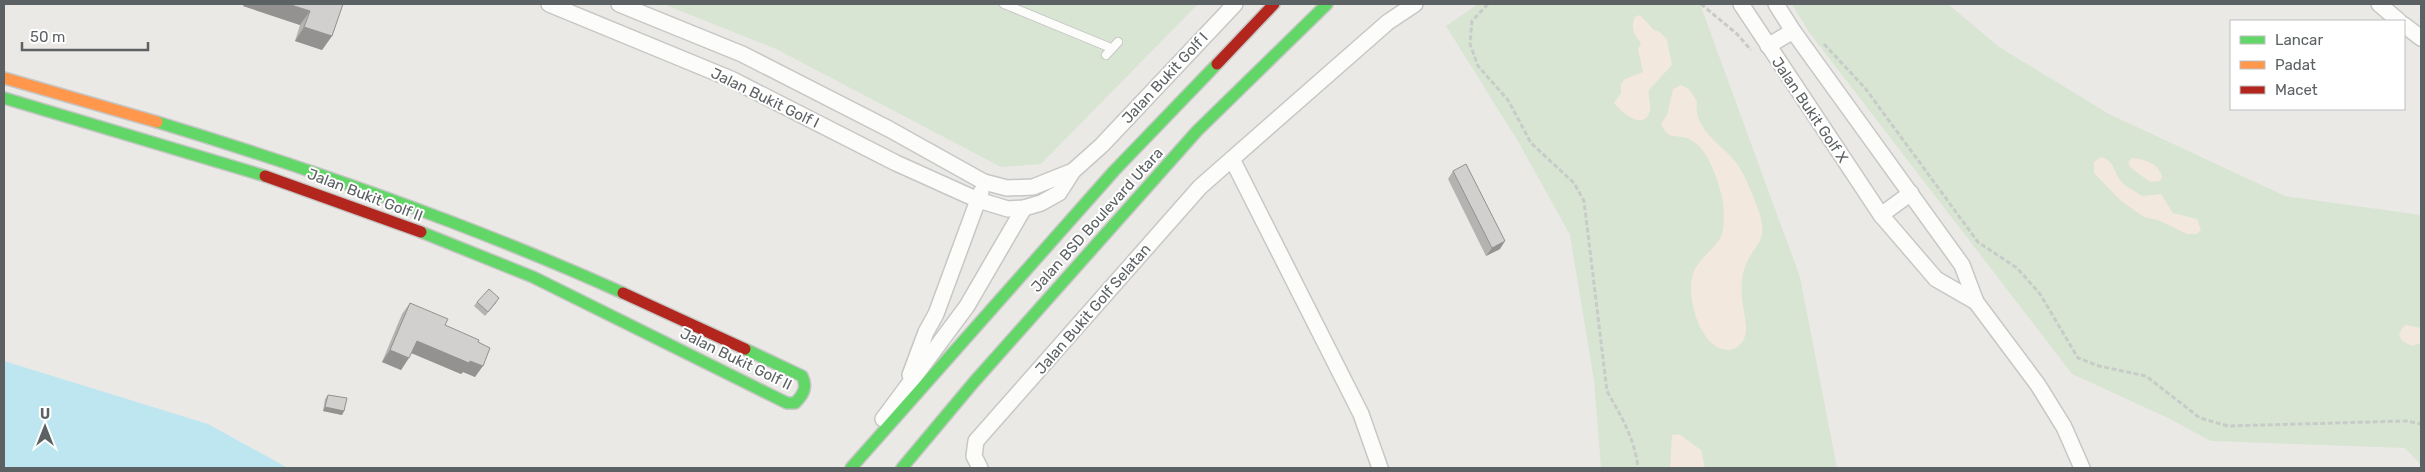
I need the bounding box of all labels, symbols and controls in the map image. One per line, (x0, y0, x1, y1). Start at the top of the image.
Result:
scale bar (22, 20, 149, 52)
legend (2230, 20, 2405, 110)
text: 50 m (30, 28, 65, 46)
street label: Jalan Bukit Golf I (1118, 29, 1212, 127)
text: Lancar (2275, 31, 2323, 49)
street label: Jalan Bukit Golf X (1768, 54, 1852, 167)
text: Padat (2275, 56, 2316, 74)
street label: Jalan Bukit Golf I (708, 64, 822, 132)
text: Macet (2275, 81, 2318, 99)
street label: Jalan BSD Boulevard Utara (1027, 144, 1167, 296)
street label: Jalan Bukit Golf II (305, 165, 425, 225)
street label: Jalan Bukit Golf Selatan (1031, 240, 1155, 378)
street label: Jalan Bukit Golf II (677, 324, 795, 394)
north arrow (20, 402, 70, 452)
text: U (40, 406, 50, 423)

